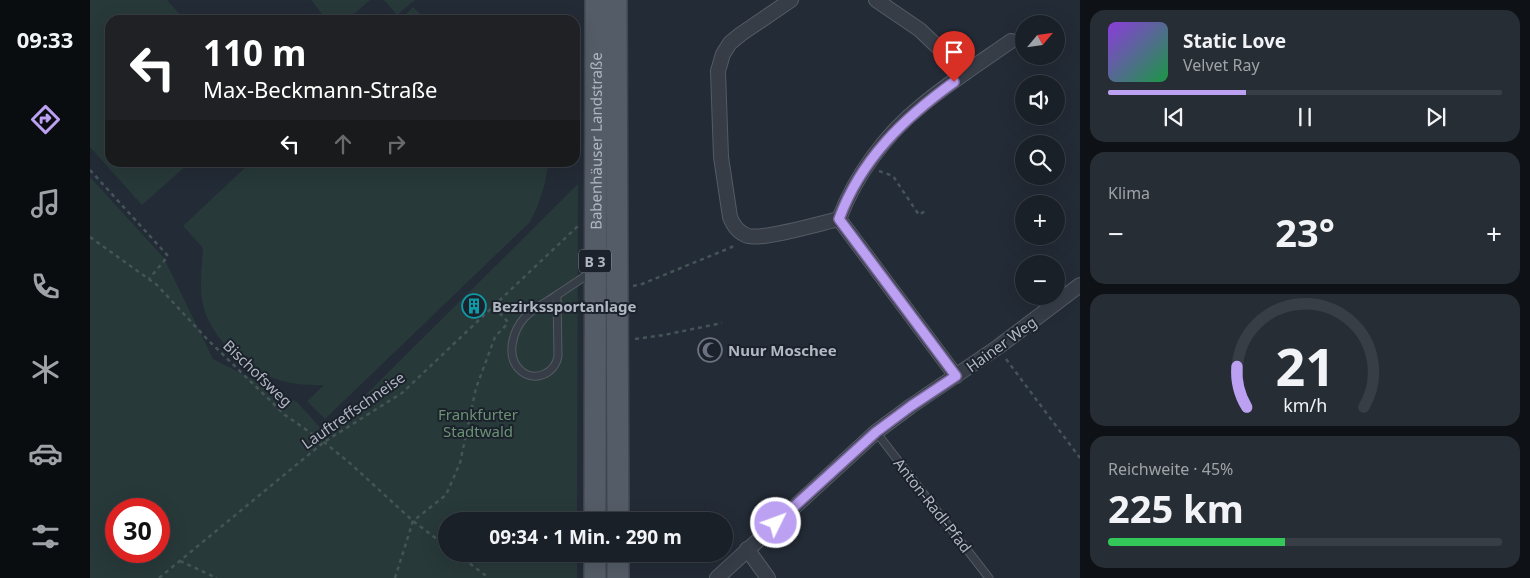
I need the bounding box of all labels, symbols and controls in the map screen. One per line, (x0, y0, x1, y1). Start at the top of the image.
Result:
north arrow (1015, 15, 1065, 65)
map controls (1015, 15, 1065, 305)
text: 09:33 (17, 24, 73, 54)
text: Static Love (1183, 28, 1286, 54)
text: 110 m (203, 29, 306, 76)
pin (933, 31, 975, 82)
icon: left (120, 35, 185, 100)
icon: arrive (940, 38, 968, 66)
street label: Babenhäuser Landstraße (586, 52, 606, 230)
text: Velvet Ray (1183, 54, 1260, 76)
text: Max-Beckmann-Straße (203, 74, 438, 104)
button: sound (1015, 75, 1065, 125)
icon: directions (28, 102, 63, 137)
icon: previous (1160, 103, 1188, 131)
icon: pause (1291, 103, 1319, 131)
icon: next (1422, 103, 1450, 131)
icon: left (276, 130, 304, 158)
icon: ahead (329, 130, 357, 158)
icon: right (382, 130, 410, 158)
button: search (1015, 135, 1065, 185)
text: Klima (1108, 182, 1150, 204)
icon: music (28, 186, 63, 221)
button: + (1015, 195, 1065, 245)
text: 23° (1275, 206, 1335, 258)
text: − (1108, 214, 1124, 252)
text: + (1486, 214, 1502, 252)
road number: B 3 (579, 250, 611, 272)
button: − (1015, 255, 1065, 305)
icon: phone (28, 269, 63, 304)
building icon: Bezirkssportanlage (461, 293, 487, 319)
place label: Bezirkssportanlage (492, 296, 636, 316)
street label: Hainer Weg (962, 312, 1040, 376)
text: 21 (1275, 330, 1335, 401)
street label: Bischofsweg (219, 335, 297, 411)
mosque icon: Nuur Moschee (697, 337, 723, 363)
place label: Nuur Moschee (728, 340, 837, 360)
icon: climate (28, 352, 63, 387)
street label: Lauftreffschneise (297, 367, 409, 453)
text: km/h (1283, 393, 1327, 417)
park label: Frankfurter Stadtwald (438, 404, 518, 441)
icon: car (28, 436, 63, 471)
street label: Anton-Radl-Pfad (890, 454, 976, 556)
text: Reichweite · 45% (1108, 458, 1233, 480)
text: 225 km (1108, 482, 1244, 534)
position arrow (749, 496, 801, 548)
speed limit sign: 30 (105, 498, 170, 563)
icon: filters (28, 519, 63, 554)
text: 09:34 · 1 Min. · 290 m (489, 524, 682, 550)

